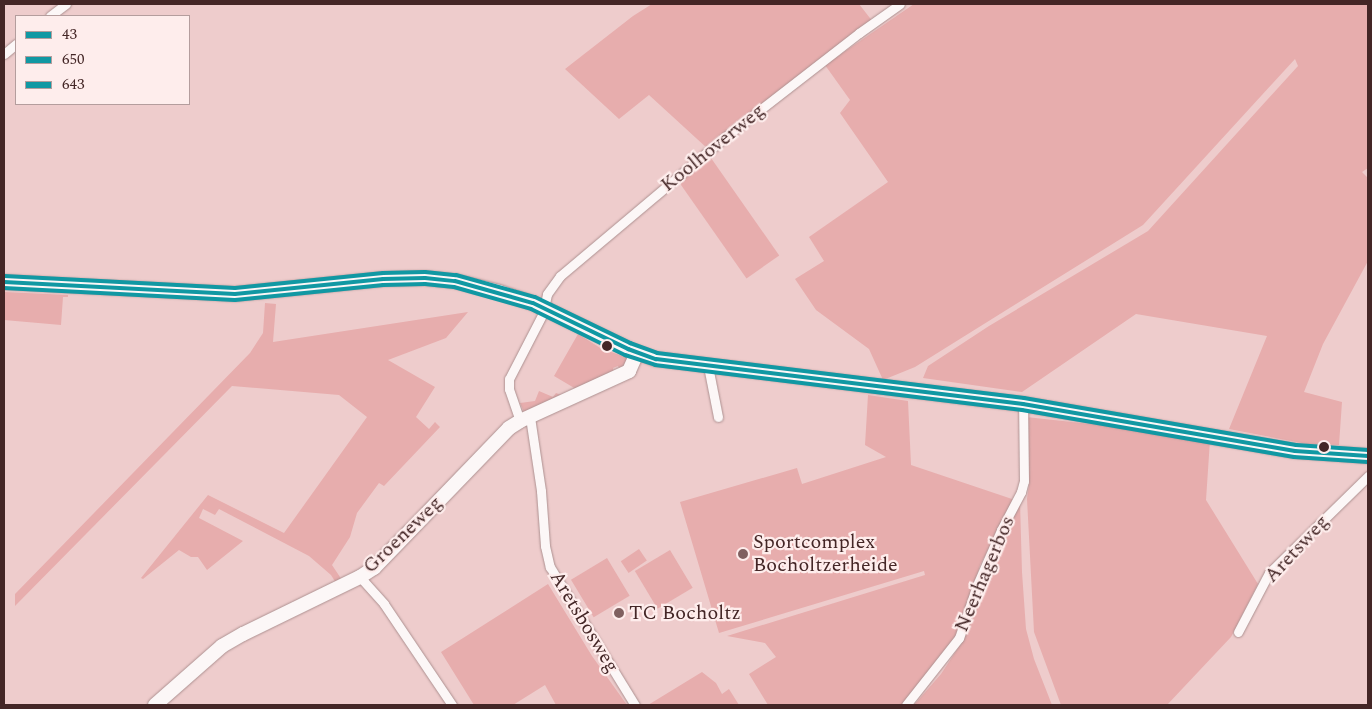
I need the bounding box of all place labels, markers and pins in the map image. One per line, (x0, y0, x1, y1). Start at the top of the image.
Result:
unlabelled marker (602, 341, 612, 351)
unlabelled marker (1319, 442, 1329, 452)
place label: Sportcomplex Bocholtzerheide (753, 530, 898, 577)
marker: Sportcomplex Bocholtzerheide (737, 548, 749, 560)
place label: TC Bocholtz (629, 601, 741, 625)
marker: TC Bocholtz (613, 607, 625, 619)

